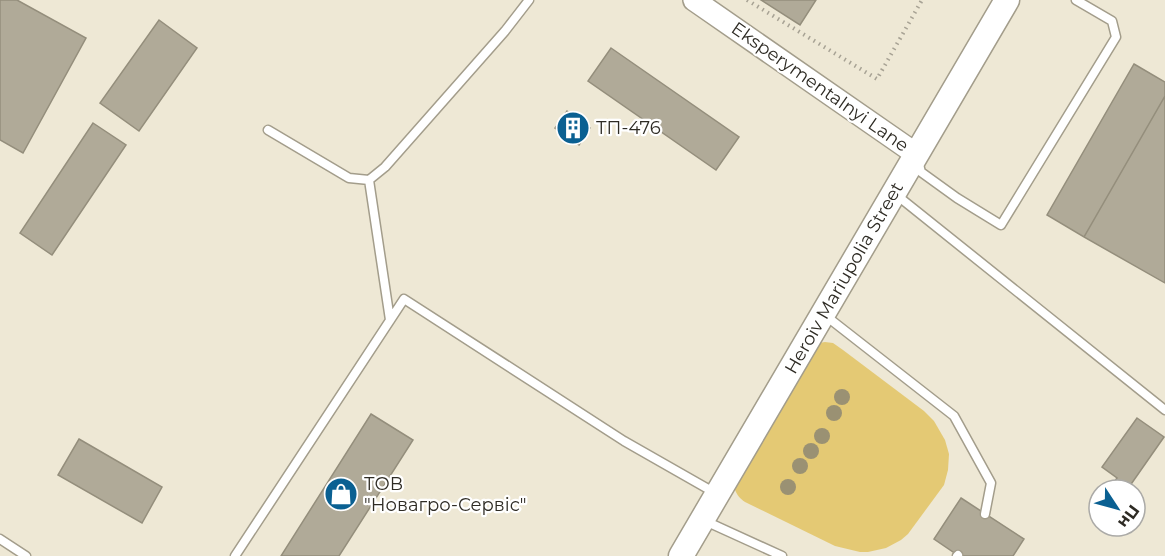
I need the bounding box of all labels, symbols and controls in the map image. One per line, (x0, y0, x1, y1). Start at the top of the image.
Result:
street label: Eksperymentalnyi Lane (727, 17, 913, 157)
building icon: ТП-476 (555, 110, 591, 146)
place label: ТП-476 (596, 117, 661, 139)
street label: Heroiv Mariupolia Street (780, 178, 908, 378)
place label: ТОВ "Новагро-Сервіс" (364, 473, 527, 516)
shop icon: ТОВ "Новагро-Сервіс" (323, 476, 359, 512)
north arrow (1087, 478, 1147, 538)
text: Пн (1114, 501, 1144, 532)

